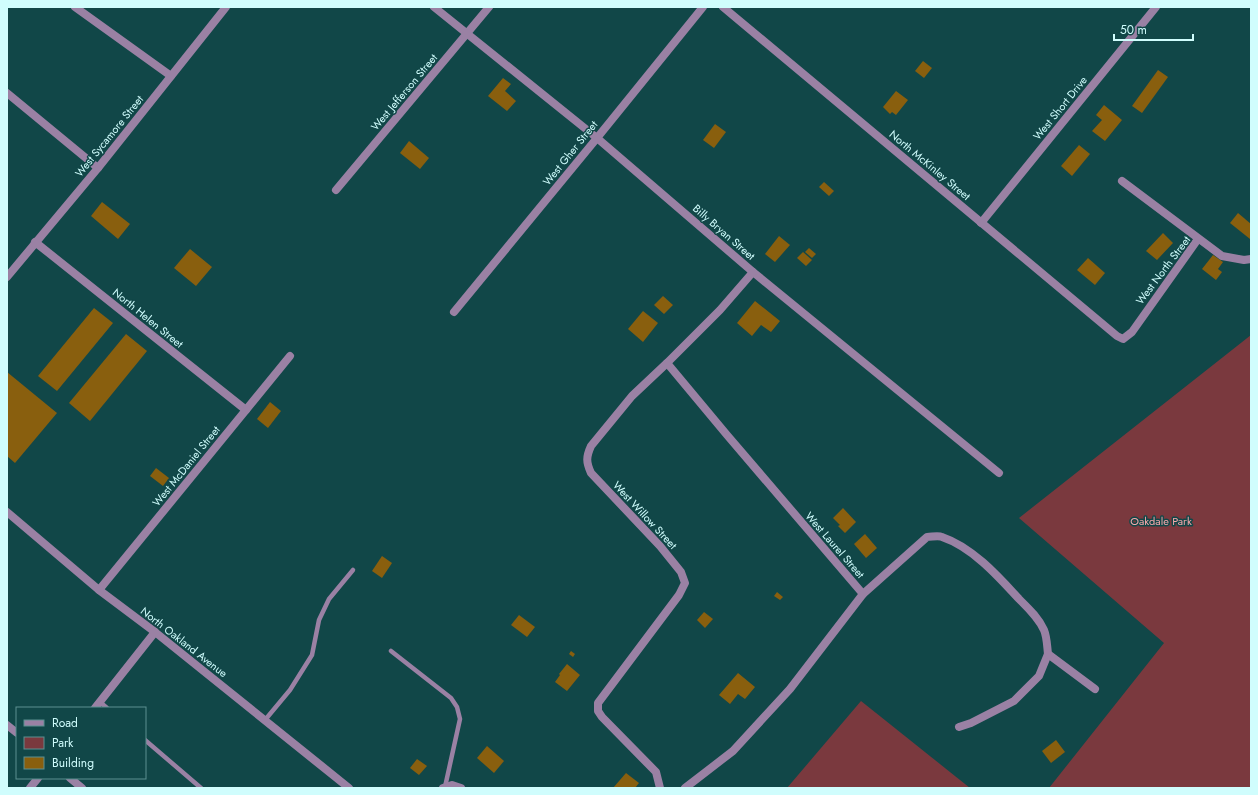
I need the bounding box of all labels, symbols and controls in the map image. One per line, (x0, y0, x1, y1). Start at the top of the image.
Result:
scale bar (1114, 16, 1193, 42)
text: 50 m (1120, 21, 1147, 39)
street label: West Jefferson Street (367, 50, 441, 134)
street label: West Short Drive (1029, 72, 1091, 143)
street label: West Sycamore Street (71, 92, 147, 180)
street label: West Gher Street (539, 117, 601, 189)
street label: North McKinley Street (886, 126, 974, 204)
street label: Billy Bryan Street (689, 200, 759, 264)
street label: West North Street (1132, 232, 1194, 308)
street label: North Helen Street (109, 284, 187, 352)
street label: West McDaniel Street (149, 422, 224, 510)
street label: West Willow Street (609, 477, 681, 553)
street label: West Laurel Street (802, 508, 869, 582)
park label: Oakdale Park (1130, 513, 1192, 529)
street label: North Oakland Avenue (137, 603, 231, 681)
legend (16, 707, 146, 779)
text: Road (52, 714, 78, 732)
text: Park (52, 734, 74, 752)
text: Building (52, 754, 94, 772)

